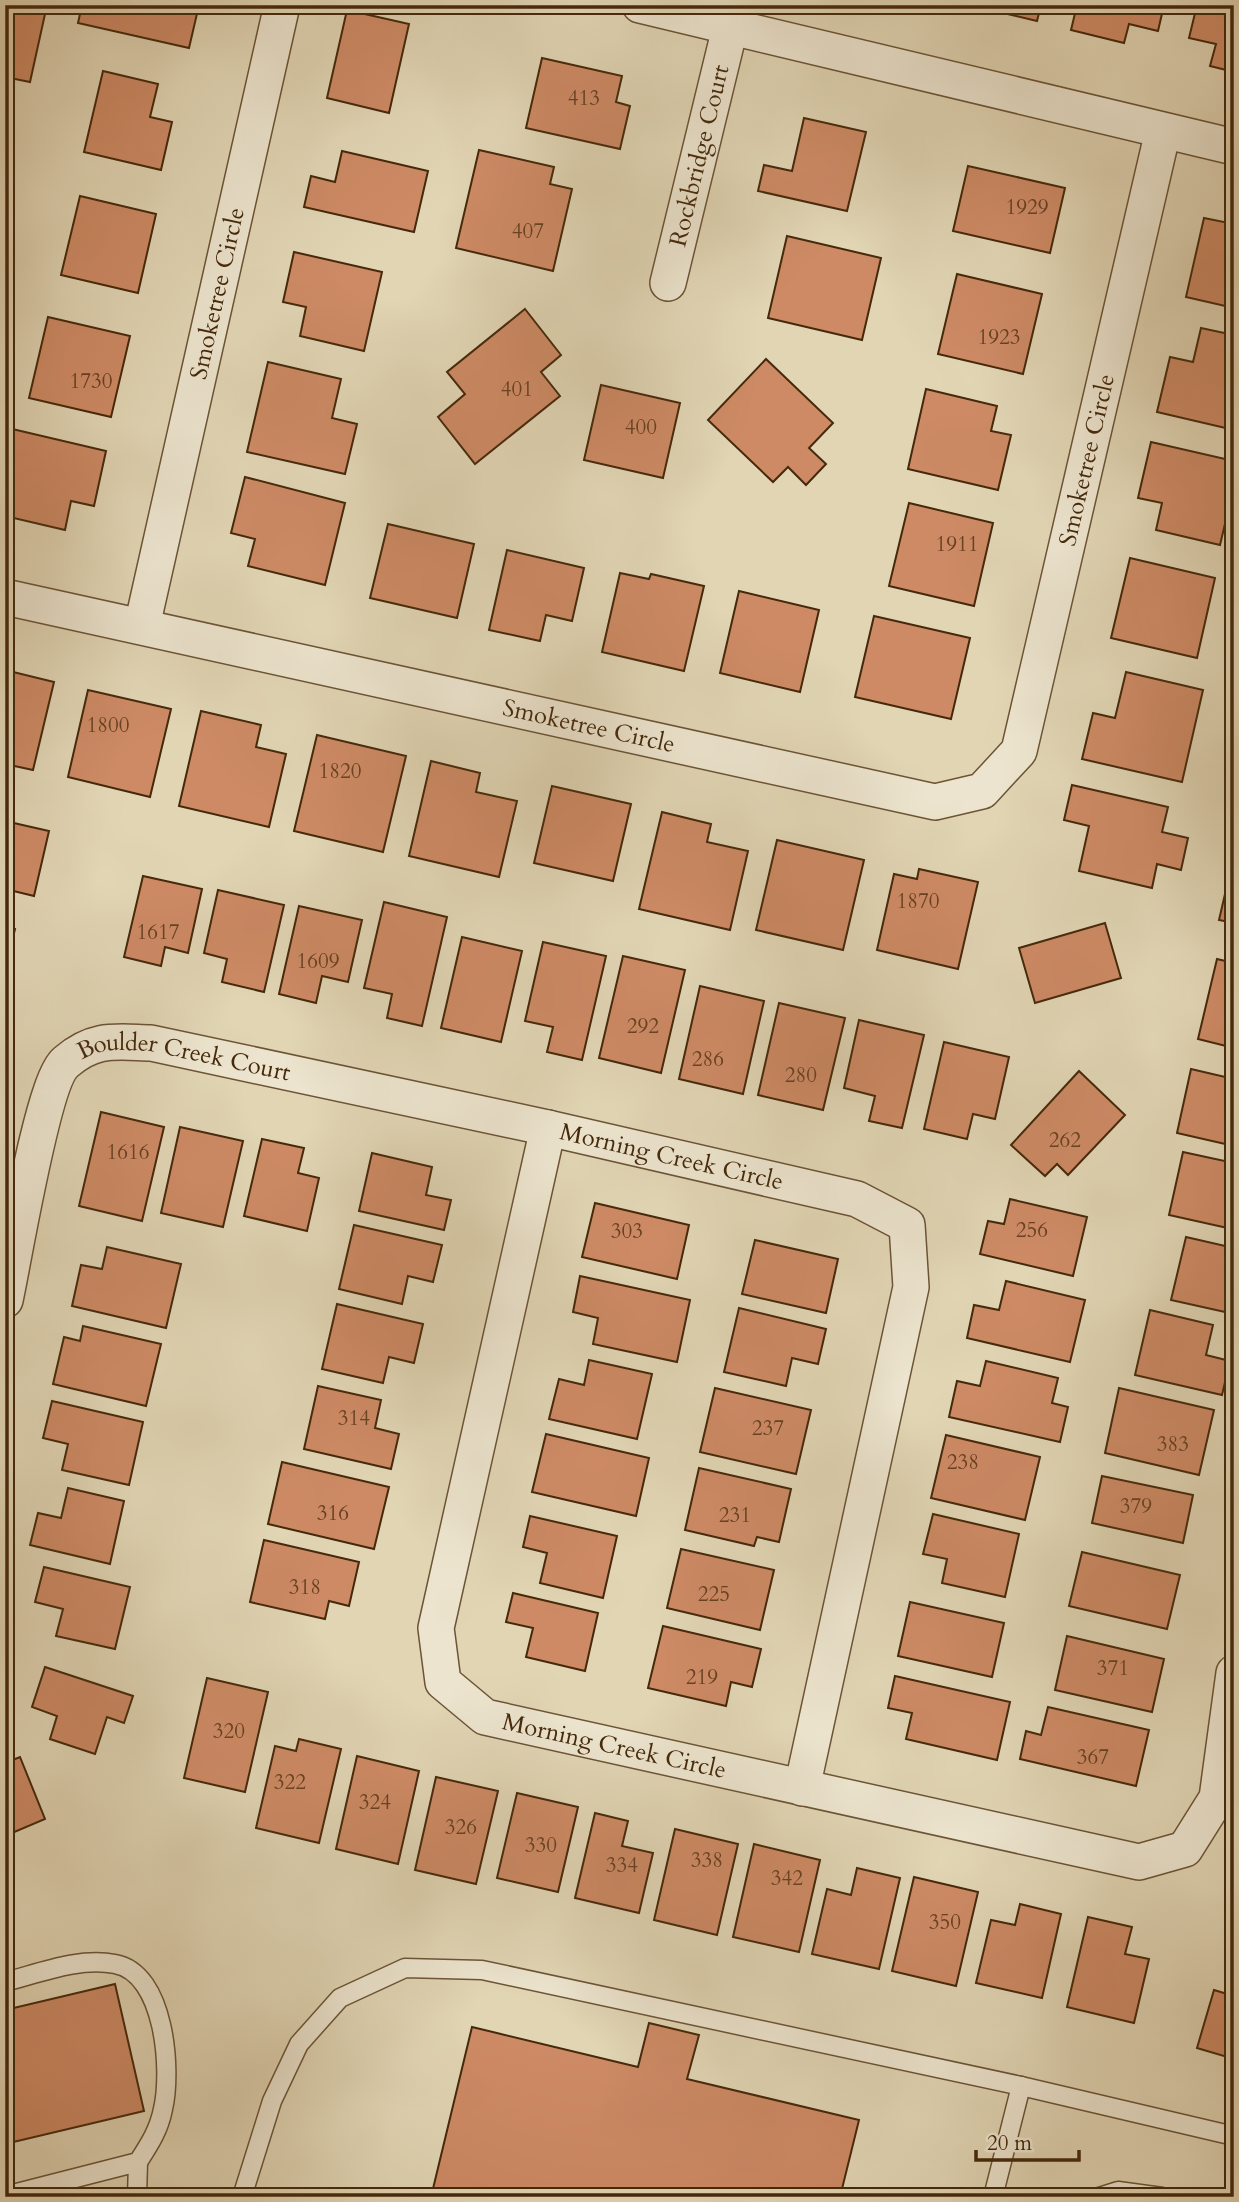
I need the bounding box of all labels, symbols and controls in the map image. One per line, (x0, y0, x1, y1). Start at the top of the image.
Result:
street label: Rockbridge Court (661, 61, 737, 250)
house number: 413 (568, 84, 600, 113)
house number: 1929 (1005, 193, 1049, 222)
street label: Smoketree Circle (182, 204, 252, 383)
house number: 407 (512, 217, 544, 246)
house number: 1923 (977, 323, 1021, 352)
house number: 1730 (69, 367, 113, 396)
street label: Smoketree Circle (1051, 371, 1123, 549)
house number: 401 (501, 375, 533, 404)
house number: 400 (625, 413, 657, 442)
house number: 1911 (935, 530, 979, 559)
street label: Smoketree Circle (500, 691, 678, 761)
house number: 1800 (86, 711, 130, 740)
house number: 1820 (318, 757, 362, 786)
house number: 1870 (896, 887, 940, 916)
house number: 1617 (136, 918, 180, 947)
house number: 1609 (296, 947, 340, 976)
house number: 292 (627, 1012, 659, 1041)
street label: Boulder Creek Court (71, 1025, 294, 1089)
house number: 286 (692, 1045, 724, 1074)
house number: 280 (785, 1061, 817, 1090)
street label: Morning Creek Circle (557, 1115, 787, 1198)
house number: 262 (1049, 1126, 1081, 1155)
house number: 1616 (106, 1138, 150, 1167)
house number: 256 (1016, 1216, 1048, 1245)
house number: 303 (611, 1217, 643, 1246)
house number: 314 (338, 1404, 370, 1433)
house number: 237 (752, 1414, 784, 1443)
house number: 383 (1157, 1430, 1189, 1459)
house number: 238 (947, 1448, 979, 1477)
house number: 379 (1120, 1492, 1152, 1521)
house number: 316 (317, 1499, 349, 1528)
house number: 231 (719, 1501, 751, 1530)
house number: 318 (289, 1573, 321, 1602)
house number: 225 (698, 1580, 730, 1609)
house number: 371 (1097, 1654, 1129, 1683)
house number: 219 (686, 1663, 718, 1692)
street label: Morning Creek Circle (499, 1705, 729, 1787)
house number: 320 (213, 1717, 245, 1746)
house number: 367 (1077, 1743, 1109, 1772)
house number: 322 (274, 1768, 306, 1797)
house number: 324 (359, 1788, 391, 1817)
house number: 326 (445, 1813, 477, 1842)
house number: 330 (525, 1831, 557, 1860)
house number: 338 (691, 1846, 723, 1875)
house number: 334 (606, 1851, 638, 1880)
house number: 342 (771, 1864, 803, 1893)
house number: 350 (929, 1908, 961, 1937)
scale bar (976, 2118, 1080, 2162)
text: 20 m (987, 2129, 1032, 2158)

